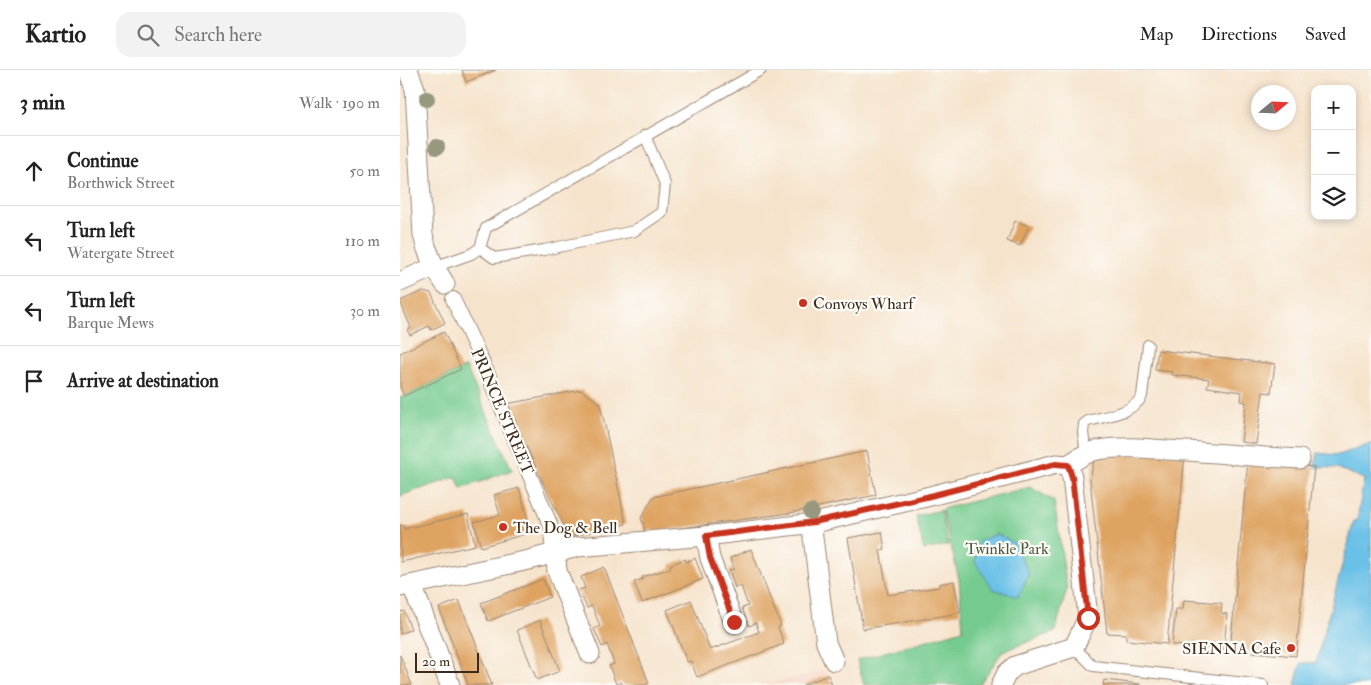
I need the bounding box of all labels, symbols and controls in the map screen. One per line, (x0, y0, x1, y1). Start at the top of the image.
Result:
search box (116, 12, 466, 57)
text: Kartio (25, 19, 86, 50)
icon: search (134, 21, 162, 49)
text: Search here (174, 23, 262, 47)
text: Map (1140, 23, 1173, 46)
text: Directions (1201, 23, 1277, 46)
text: Saved (1305, 23, 1346, 46)
north arrow (1251, 85, 1296, 130)
map controls (1311, 85, 1356, 220)
button: + (1311, 85, 1356, 130)
text: 3 min (20, 89, 65, 116)
text: Walk · 190 m (299, 93, 380, 113)
button: − (1311, 130, 1356, 175)
text: Continue (67, 149, 138, 173)
icon: ahead (20, 157, 48, 185)
text: 50 m (349, 161, 380, 181)
text: Borthwick Street (67, 173, 175, 193)
button: layers (1311, 175, 1356, 220)
text: Turn left (67, 219, 135, 243)
icon: left (20, 227, 48, 255)
text: 110 m (345, 231, 380, 251)
text: Watergate Street (67, 243, 174, 263)
text: Turn left (67, 289, 135, 313)
place label: Convoys Wharf (813, 294, 916, 314)
icon: left (20, 297, 48, 325)
marker: Convoys Wharf (797, 297, 809, 309)
text: 30 m (350, 301, 380, 321)
text: Barque Mews (67, 313, 154, 333)
street label: PRINCE STREET (466, 345, 538, 478)
icon: arrive (20, 367, 48, 395)
text: Arrive at destination (67, 369, 219, 393)
place label: The Dog & Bell (513, 518, 617, 538)
marker: The Dog & Bell (497, 521, 509, 533)
park label: Twinkle Park (965, 539, 1049, 559)
route start (1077, 607, 1100, 630)
route end (723, 611, 746, 634)
place label: SIENNA Cafe (1182, 639, 1281, 659)
marker: SIENNA Cafe (1285, 642, 1297, 654)
scale bar (415, 650, 479, 673)
text: 20 m (422, 653, 450, 670)

